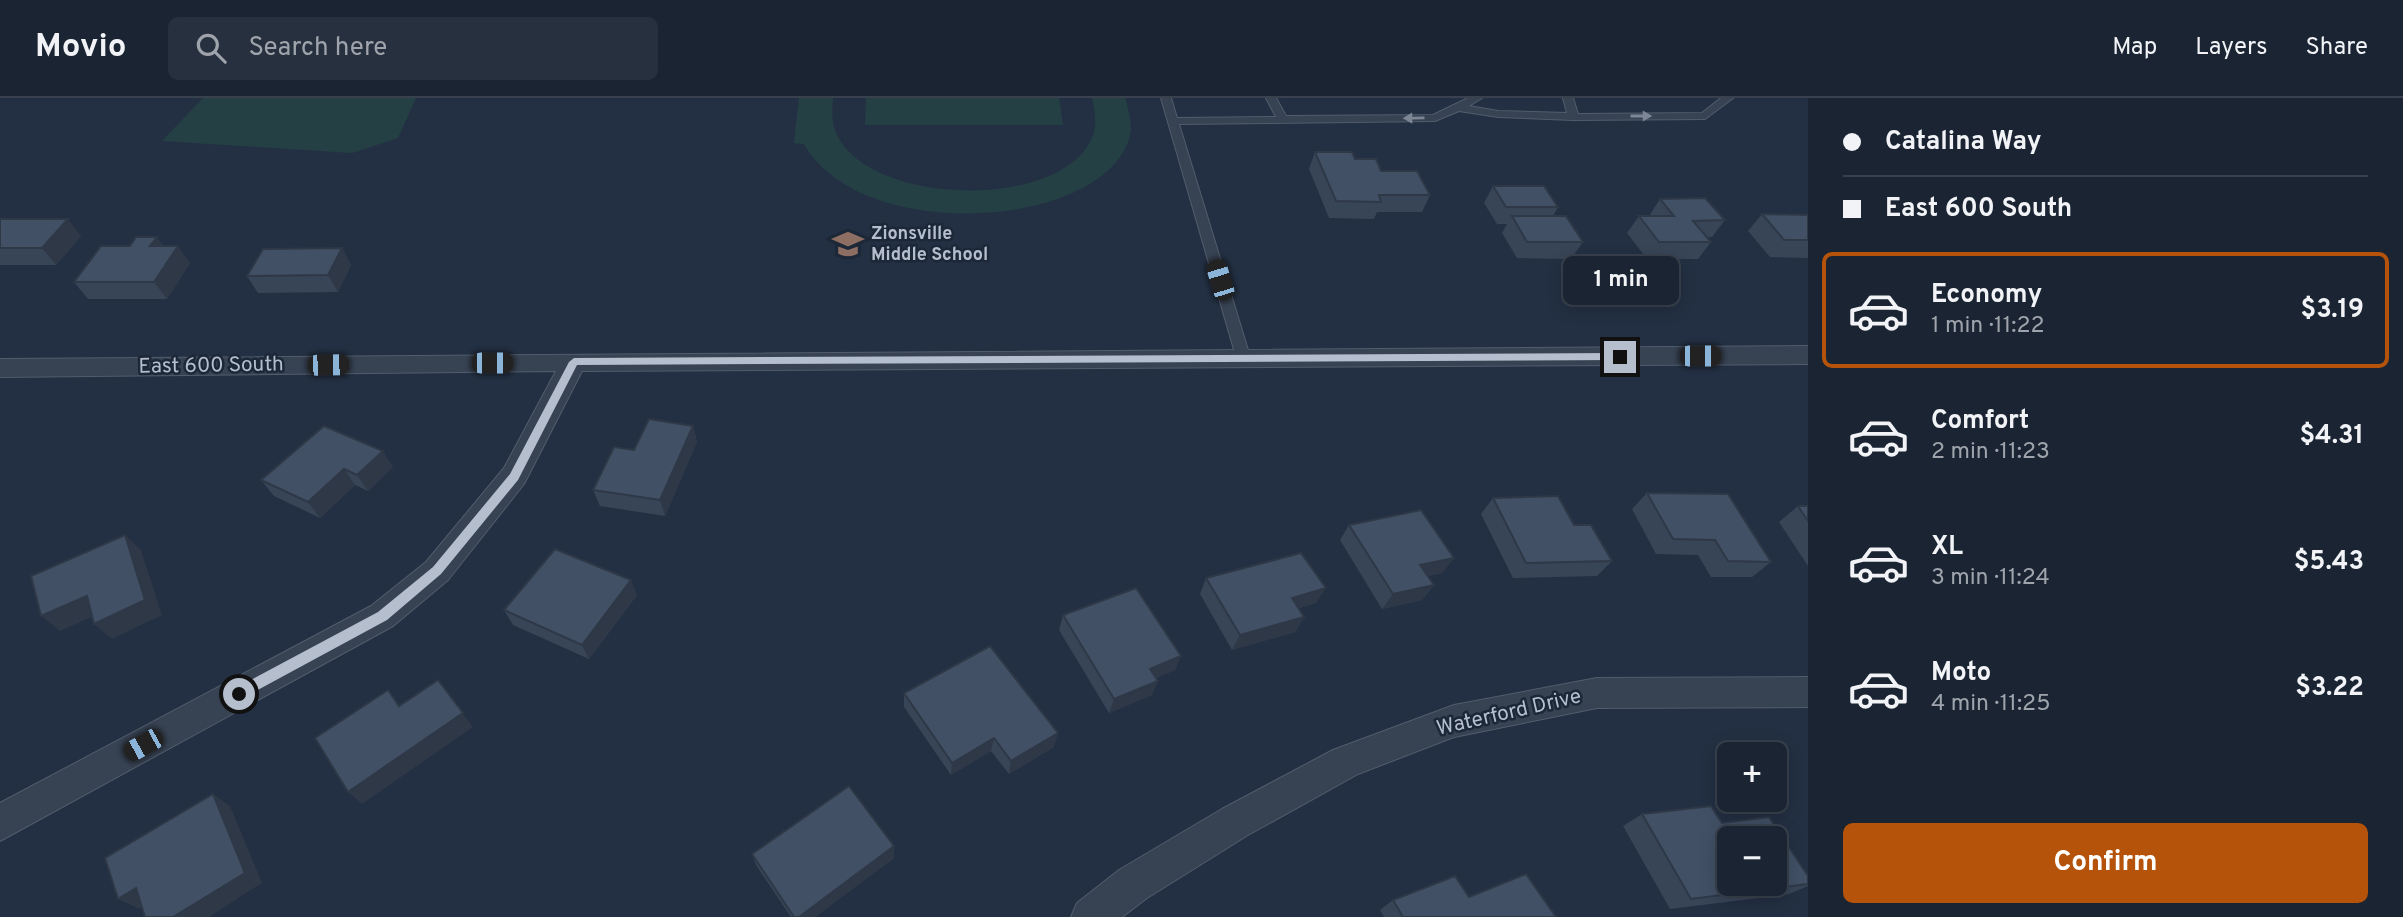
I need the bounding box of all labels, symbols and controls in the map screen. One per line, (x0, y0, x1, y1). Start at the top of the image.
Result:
search box (168, 17, 658, 80)
text: Movio (35, 27, 126, 69)
icon: search (192, 29, 230, 67)
text: Search here (248, 32, 387, 65)
text: Map (2112, 33, 2157, 63)
text: Layers (2195, 33, 2267, 63)
text: Share (2305, 33, 2368, 63)
one-way arrow (1630, 111, 1652, 122)
one-way arrow (1402, 112, 1424, 124)
text: Catalina Way (1885, 126, 2042, 159)
text: East 600 South (1885, 193, 2072, 226)
place label: Zionsville Middle School (871, 223, 988, 267)
school or university icon: Zionsville Middle School (831, 227, 865, 261)
callout: 1 min (1562, 256, 1678, 304)
car (1204, 257, 1237, 303)
text: 1 min (1593, 266, 1649, 295)
icon: car (1847, 279, 1910, 342)
text: Economy (1931, 279, 2042, 312)
text: $3.19 (2301, 294, 2364, 327)
text: 1 min · 11:22 (1931, 312, 2045, 341)
route end (1604, 341, 1636, 373)
car (1680, 346, 1722, 367)
street label: East 600 South (138, 351, 284, 381)
car (472, 353, 514, 374)
car (307, 354, 350, 376)
icon: car (1847, 405, 1910, 468)
text: Comfort (1931, 405, 2029, 438)
text: $4.31 (2299, 420, 2364, 453)
text: 2 min · 11:23 (1931, 438, 2050, 467)
icon: car (1847, 531, 1910, 594)
text: XL (1931, 531, 1963, 564)
text: $5.43 (2294, 546, 2364, 579)
text: 3 min · 11:24 (1931, 564, 2050, 593)
icon: car (1847, 657, 1910, 720)
text: Moto (1931, 657, 1991, 690)
text: $3.22 (2295, 672, 2364, 705)
route start (223, 678, 255, 710)
street label: Waterford Drive (1434, 683, 1584, 743)
text: 4 min · 11:25 (1931, 690, 2050, 719)
car (120, 726, 167, 764)
map controls (1717, 742, 1787, 896)
button: + (1717, 742, 1787, 812)
button: Confirm (1843, 823, 2368, 903)
button: − (1717, 826, 1787, 896)

